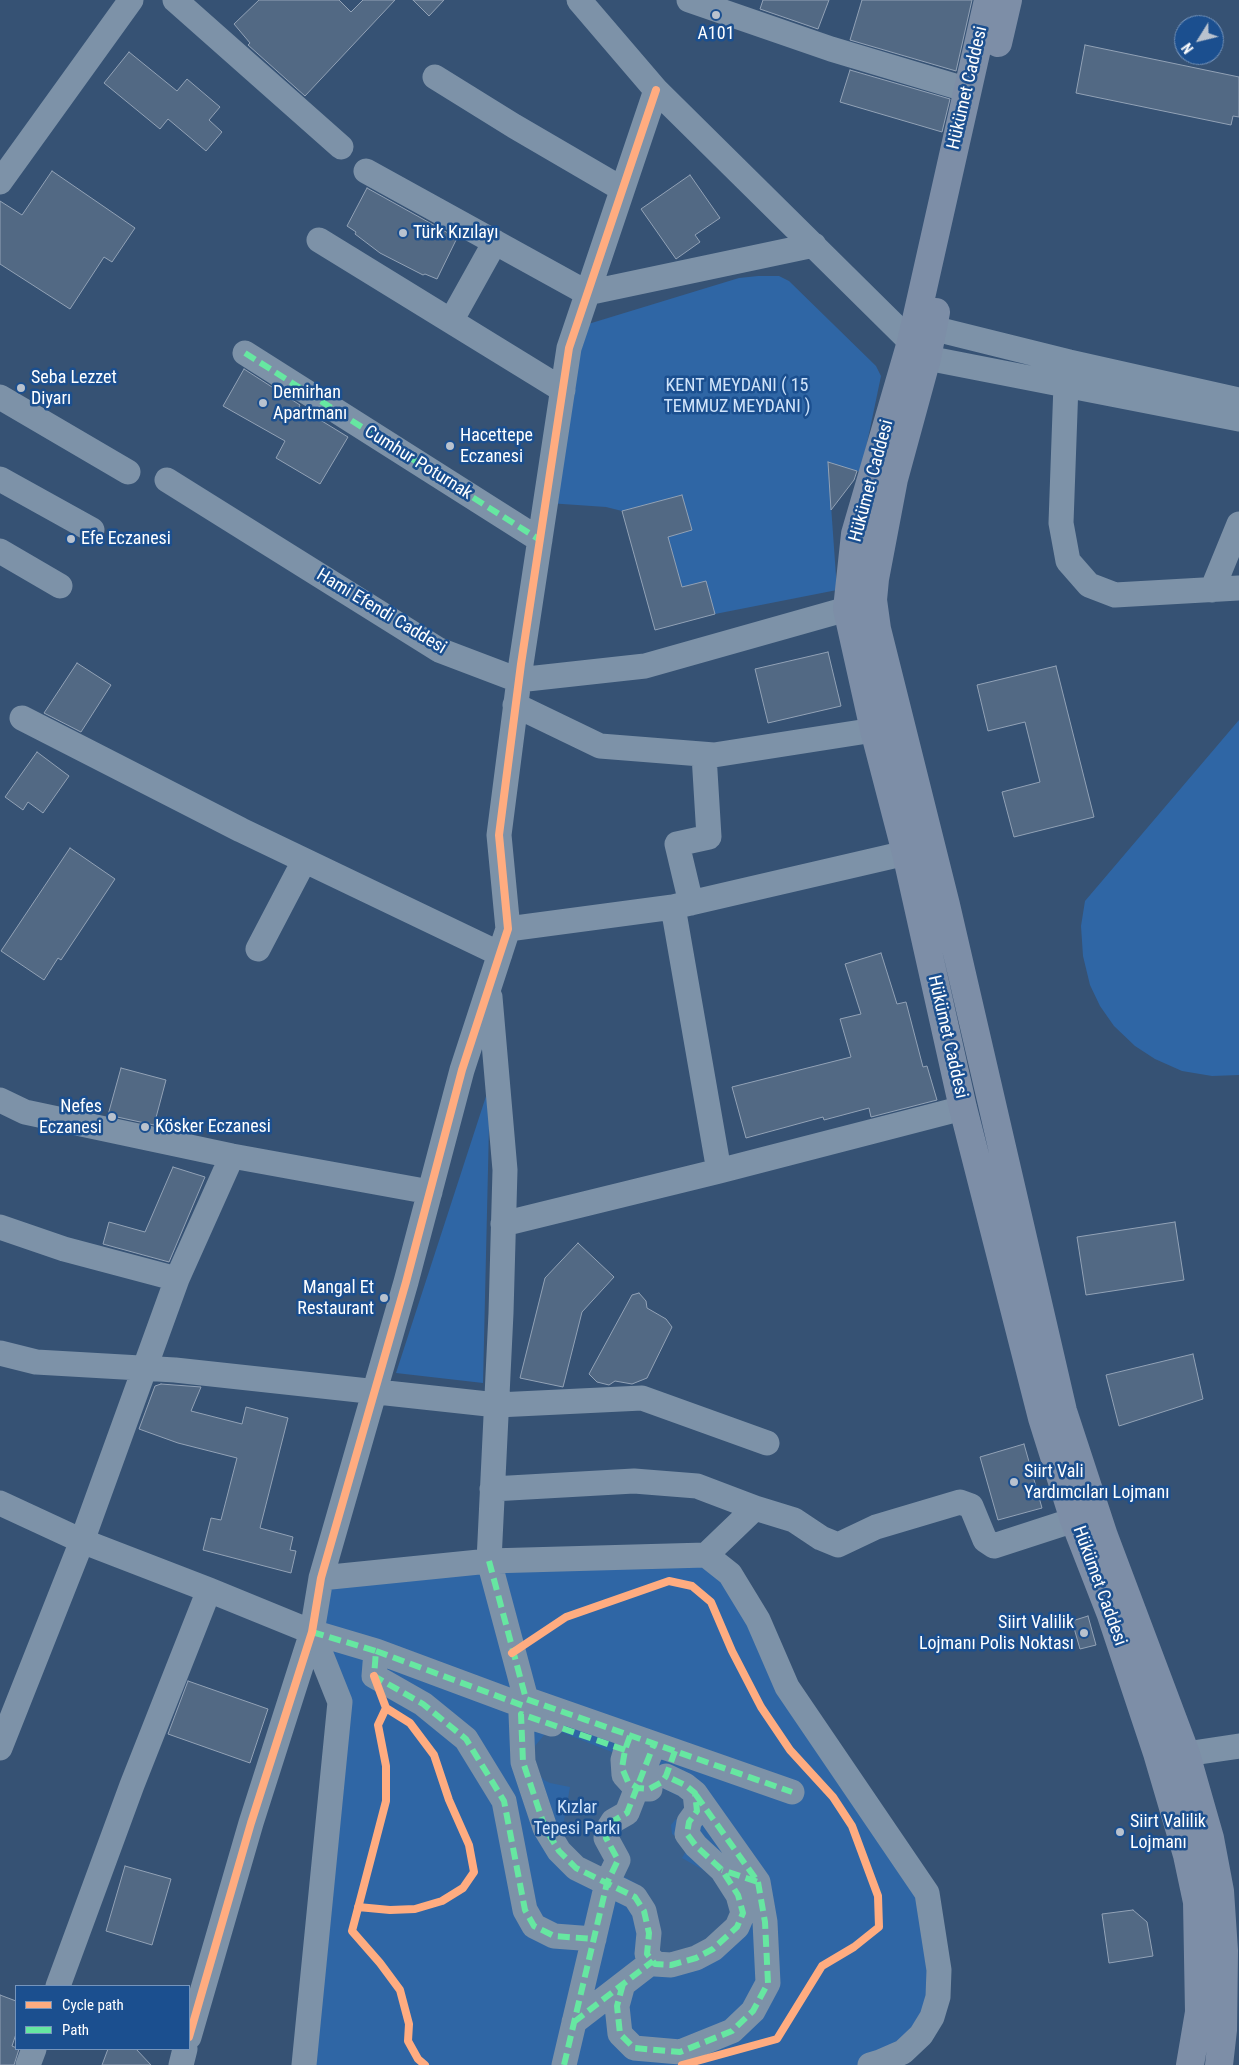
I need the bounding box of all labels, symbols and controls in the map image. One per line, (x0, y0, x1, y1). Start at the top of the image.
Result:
marker: A101 (710, 9, 722, 21)
north arrow (1174, 15, 1224, 65)
place label: A101 (697, 23, 735, 45)
street label: Hükümet Caddesi (943, 24, 993, 152)
text: N (1179, 40, 1197, 56)
place label: Türk Kızılayı (413, 222, 499, 244)
marker: Türk Kızılayı (397, 227, 409, 239)
place label: Seba Lezzet Diyarı (31, 367, 117, 409)
park label: KENT MEYDANI ( 15 TEMMUZ MEYDANI ) (663, 375, 811, 418)
marker: Seba Lezzet Diyarı (15, 382, 27, 394)
place label: Demirhan Apartmanı (273, 382, 347, 424)
marker: Demirhan Apartmanı (257, 397, 269, 409)
street label: Hükümet Caddesi (845, 418, 899, 544)
street label: Cumhur Poturnak (360, 421, 476, 505)
place label: Hacettepe Eczanesi (460, 425, 533, 468)
marker: Hacettepe Eczanesi (444, 440, 456, 452)
place label: Efe Eczanesi (81, 528, 171, 550)
marker: Efe Eczanesi (65, 533, 77, 545)
street label: Hami Efendi Caddesi (312, 565, 450, 659)
street label: Hükümet Caddesi (922, 973, 972, 1101)
place label: Nefes Eczanesi (39, 1096, 102, 1138)
marker: Nefes Eczanesi (106, 1111, 118, 1123)
place label: Kösker Eczanesi (155, 1116, 271, 1138)
marker: Kösker Eczanesi (139, 1121, 151, 1133)
place label: Mangal Et Restaurant (297, 1277, 374, 1320)
marker: Mangal Et Restaurant (378, 1292, 390, 1304)
place label: Siirt Vali Yardımcıları Lojmanı (1024, 1461, 1169, 1504)
marker: Siirt Vali Yardımcıları Lojmanı (1008, 1476, 1020, 1488)
street label: Hükümet Caddesi (1067, 1523, 1131, 1649)
place label: Siirt Valilik Lojmanı Polis Noktası (919, 1612, 1074, 1655)
marker: Siirt Valilik Lojmanı Polis Noktası (1078, 1627, 1090, 1639)
park label: Kızlar Tepesi Parkı (533, 1797, 621, 1840)
place label: Siirt Valilik Lojmanı (1130, 1811, 1206, 1854)
marker: Siirt Valilik Lojmanı (1114, 1826, 1126, 1838)
legend (15, 1985, 190, 2050)
text: Cycle path (62, 1996, 124, 2014)
text: Path (62, 2021, 89, 2039)

